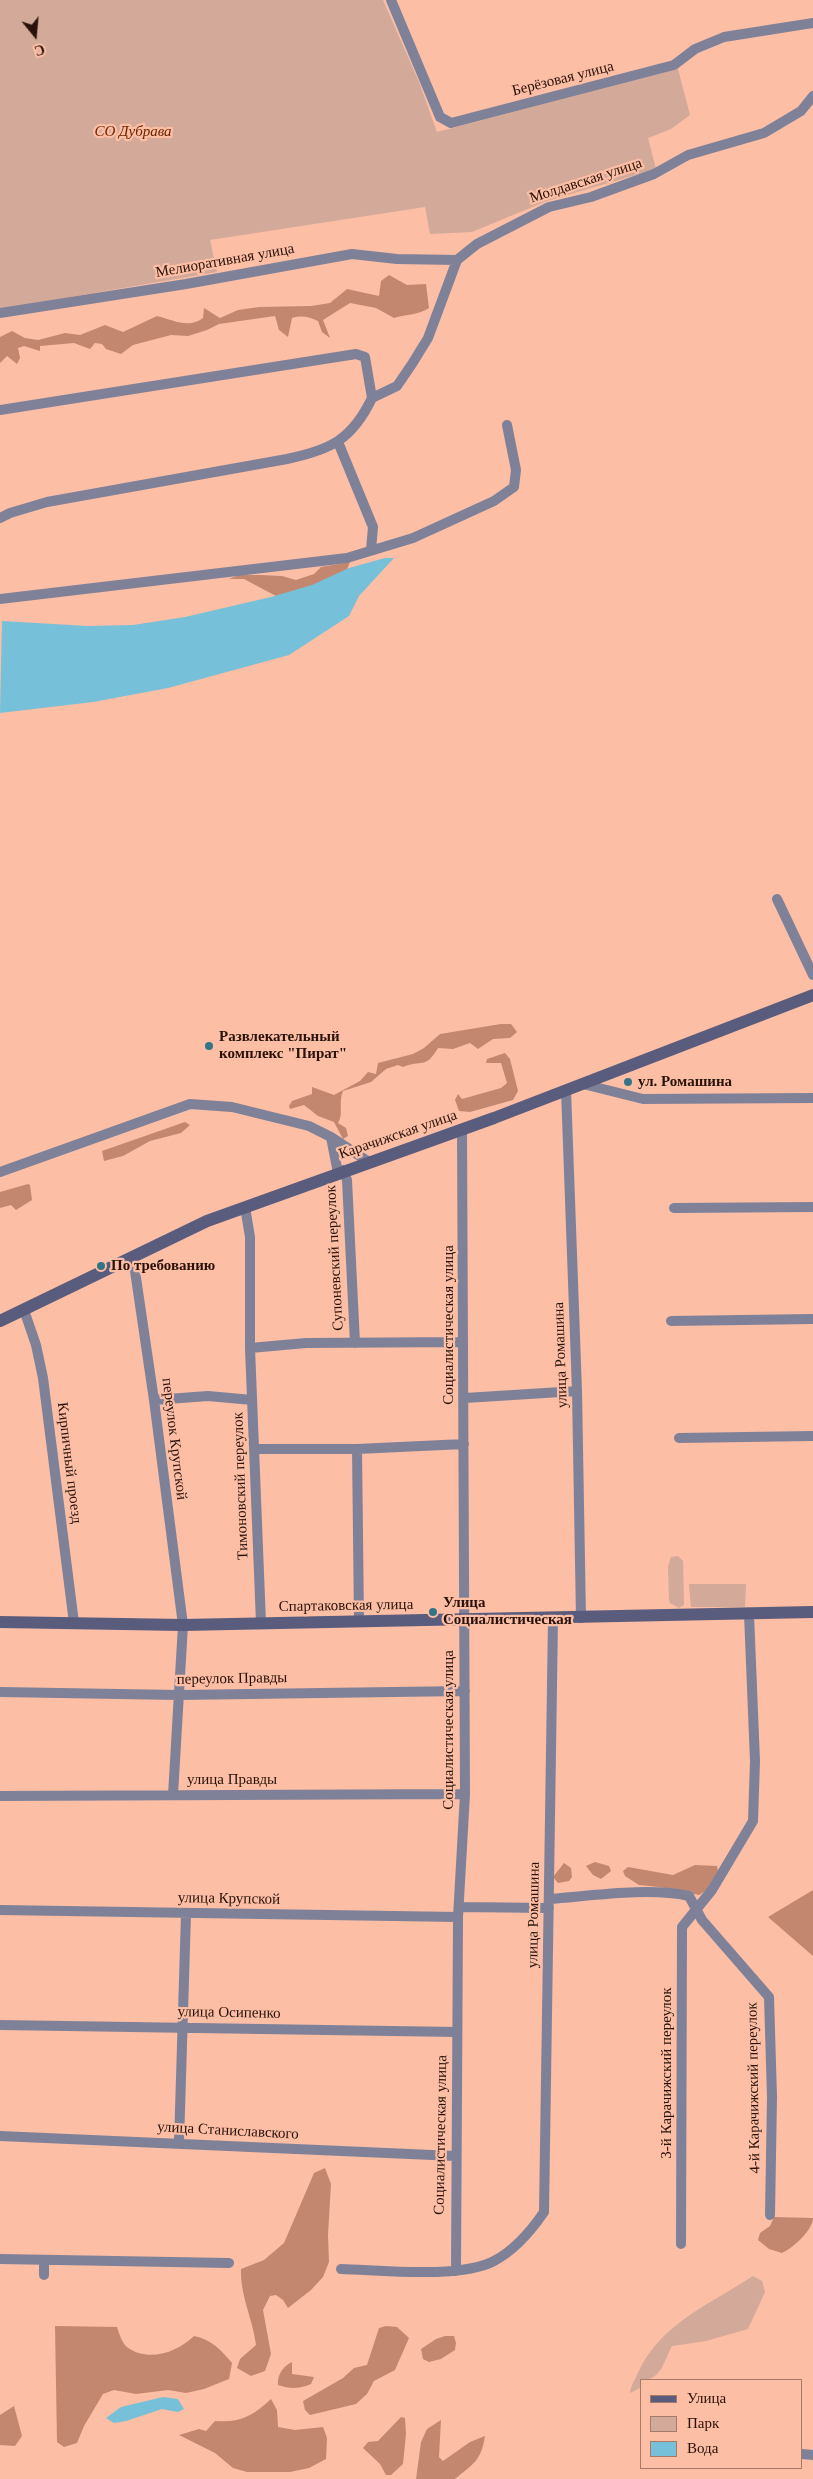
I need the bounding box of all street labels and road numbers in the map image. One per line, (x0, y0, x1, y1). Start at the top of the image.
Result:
street label: Берёзовая улица (510, 58, 616, 100)
street label: Молдавская улица (528, 154, 644, 208)
street label: Мелиоративная улица (154, 240, 296, 282)
street label: Карачижская улица (337, 1106, 459, 1164)
street label: Супоневский переулок (322, 1185, 348, 1331)
street label: Социалистическая улица (440, 1245, 458, 1405)
street label: улица Ромашина (550, 1302, 572, 1408)
street label: переулок Крупской (158, 1377, 190, 1501)
street label: Кирпичный проезд (53, 1401, 85, 1525)
street label: Тимоновский переулок (229, 1412, 253, 1560)
street label: Спартаковская улица (279, 1596, 413, 1616)
street label: Социалистическая улица (440, 1650, 458, 1810)
street label: переулок Правды (176, 1669, 288, 1689)
street label: улица Правды (187, 1771, 277, 1789)
street label: улица Ромашина (524, 1862, 544, 1968)
street label: улица Крупской (178, 1889, 280, 1909)
street label: 3-й Карачижский переулок (658, 1987, 676, 2159)
street label: 4-й Карачижский переулок (744, 2002, 764, 2174)
street label: улица Осипенко (177, 2003, 281, 2023)
street label: Социалистическая улица (431, 2055, 451, 2215)
street label: улица Станиславского (157, 2118, 299, 2144)

